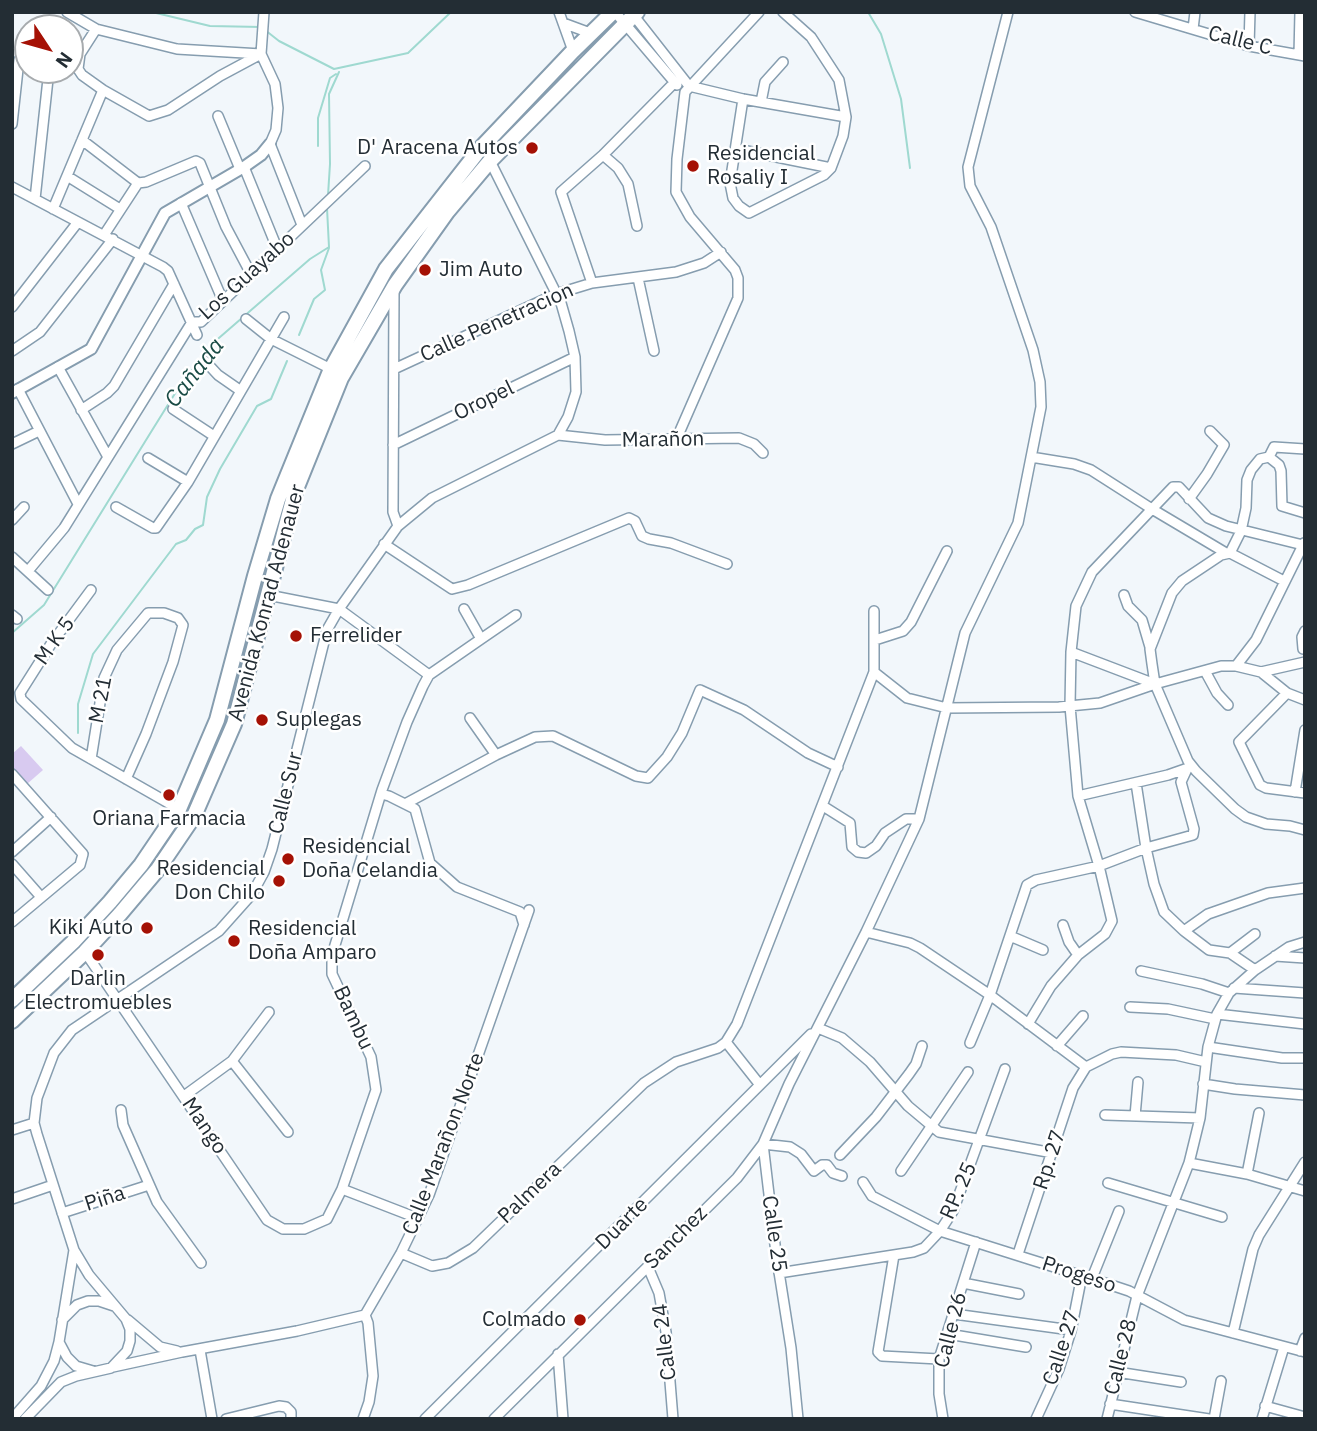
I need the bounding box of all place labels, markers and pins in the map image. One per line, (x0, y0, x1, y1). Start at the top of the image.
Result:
place label: D' Aracena Autos (357, 135, 518, 161)
marker: D' Aracena Autos (524, 140, 540, 156)
place label: Residencial Rosaliy I (707, 141, 816, 191)
marker: Residencial Rosaliy I (685, 158, 701, 174)
place label: Jim Auto (439, 257, 523, 283)
marker: Jim Auto (417, 262, 433, 278)
place label: Ferrelider (310, 623, 402, 649)
marker: Ferrelider (288, 628, 304, 644)
place label: Suplegas (276, 707, 362, 733)
marker: Suplegas (254, 712, 270, 728)
marker: Oriana Farmacia (161, 787, 177, 803)
place label: Oriana Farmacia (92, 806, 246, 832)
place label: Residencial Doña Celandia (302, 834, 438, 884)
marker: Residencial Doña Celandia (280, 851, 296, 867)
place label: Residencial Don Chilo (156, 856, 265, 906)
marker: Residencial Don Chilo (271, 873, 287, 889)
place label: Kiki Auto (49, 915, 133, 941)
place label: Residencial Doña Amparo (248, 916, 376, 966)
marker: Kiki Auto (139, 920, 155, 936)
marker: Residencial Doña Amparo (226, 933, 242, 949)
marker: Darlin Electromuebles (90, 947, 106, 963)
place label: Darlin Electromuebles (24, 966, 172, 1016)
place label: Colmado (482, 1307, 566, 1333)
marker: Colmado (572, 1312, 588, 1328)

